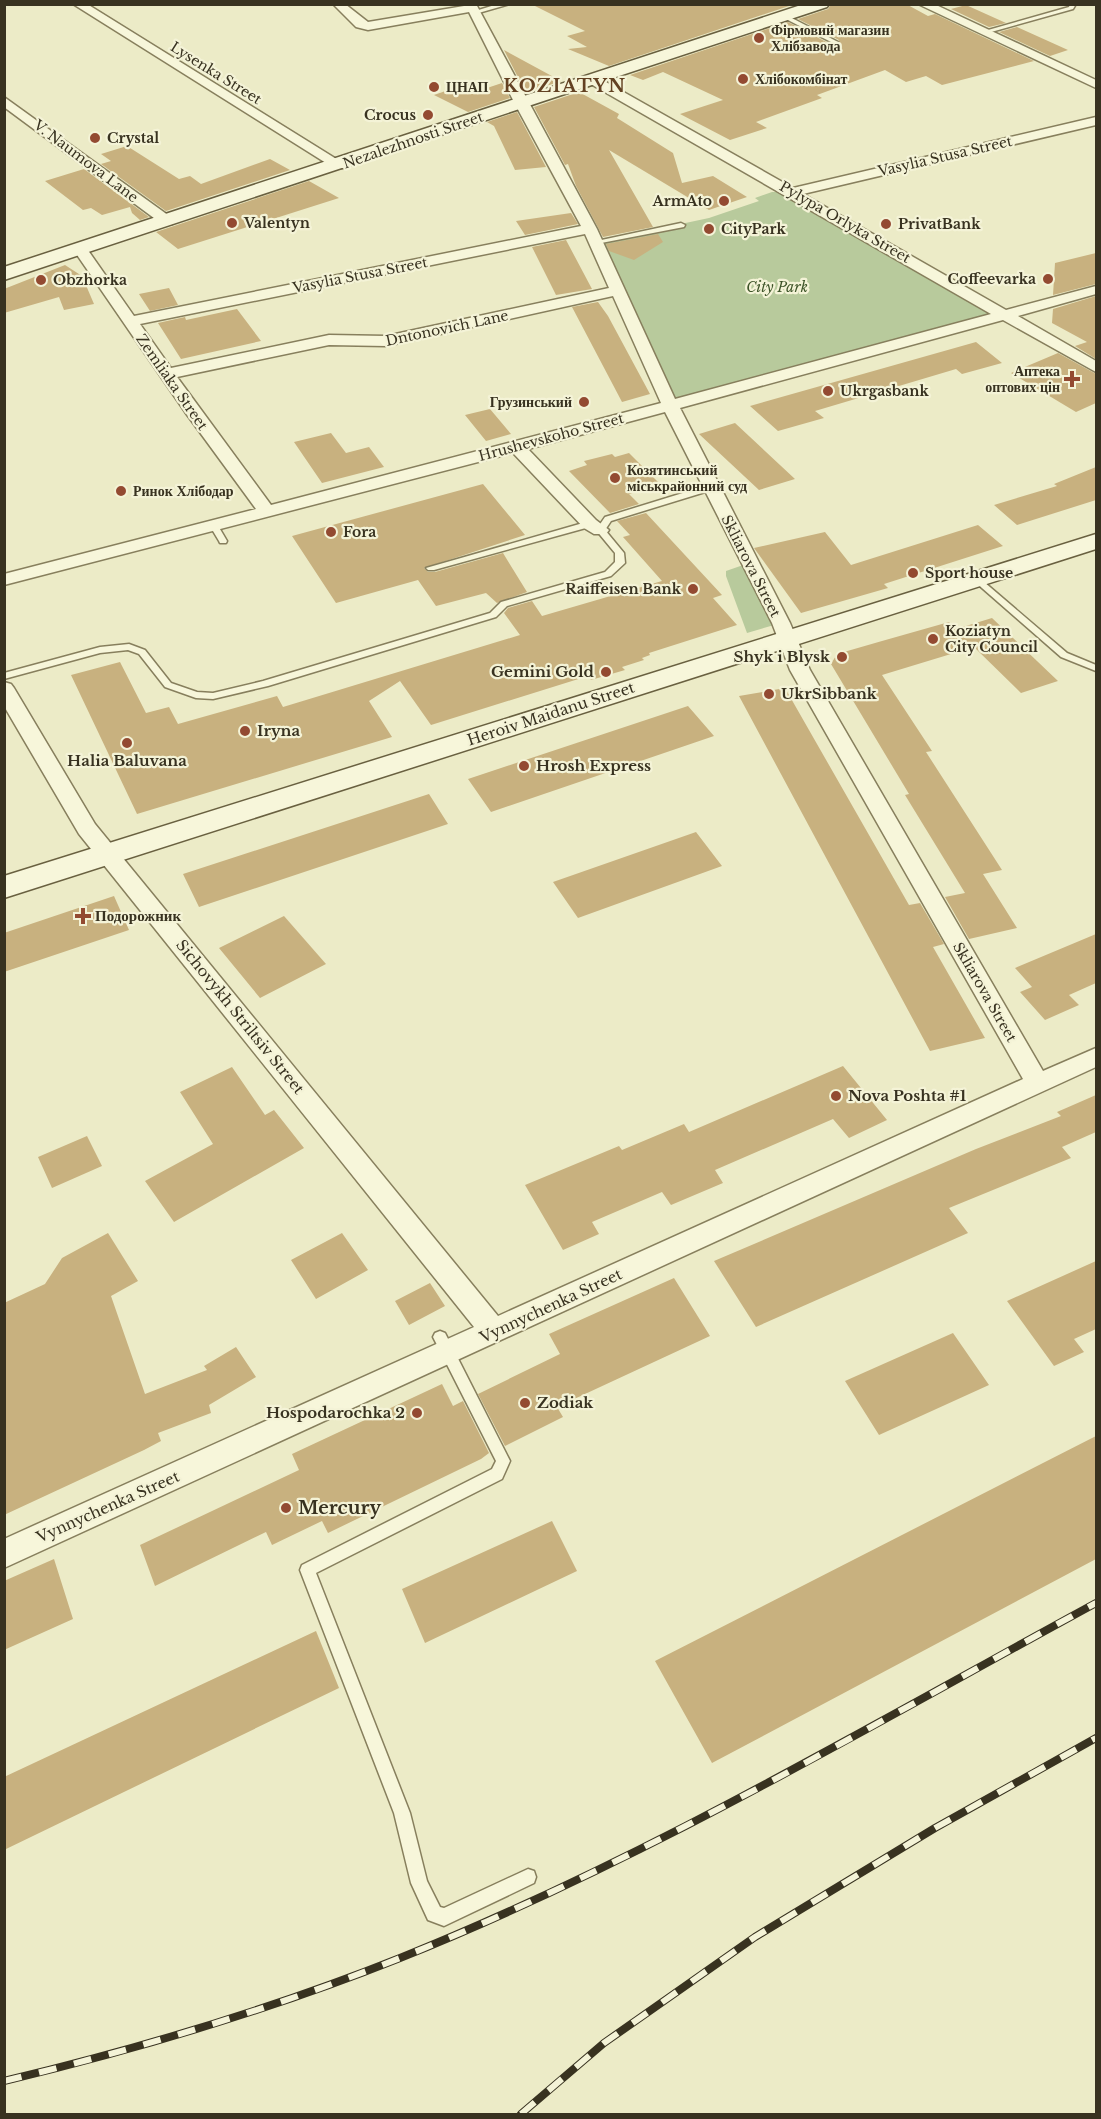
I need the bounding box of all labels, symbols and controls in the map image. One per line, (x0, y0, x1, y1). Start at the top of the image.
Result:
place label: Фірмовий магазин Хлібзавода (771, 21, 889, 55)
marker: Фірмовий магазин Хлібзавода (752, 31, 766, 45)
street label: Lysenka Street (167, 38, 266, 109)
place label: Хлібокомбінат (755, 70, 847, 88)
marker: Хлібокомбінат (736, 72, 750, 86)
district label: KOZIATYN (503, 75, 627, 97)
place label: ЦНАП (446, 78, 489, 96)
marker: ЦНАП (427, 80, 441, 94)
place label: Crocus (364, 106, 416, 124)
street label: Nezalezhnosti Street (341, 107, 486, 172)
marker: Crocus (421, 108, 435, 122)
street label: V. Naumova Lane (29, 115, 142, 206)
place label: Crystal (107, 129, 159, 147)
marker: Crystal (88, 131, 102, 145)
street label: Vasylia Stusa Street (875, 132, 1015, 180)
street label: Pylypa Orlyka Street (776, 177, 914, 267)
place label: ArmAto (651, 192, 712, 210)
marker: ArmAto (717, 194, 731, 208)
place label: Valentyn (243, 214, 310, 232)
place label: PrivatBank (898, 215, 981, 233)
marker: Valentyn (225, 216, 239, 230)
marker: PrivatBank (879, 217, 893, 231)
place label: CityPark (721, 220, 787, 238)
marker: CityPark (702, 222, 716, 236)
street label: Vasylia Stusa Street (290, 253, 430, 297)
place label: Coffeevarka (948, 270, 1036, 288)
place label: Obzhorka (53, 271, 127, 289)
marker: Coffeevarka (1041, 272, 1055, 286)
marker: Obzhorka (34, 273, 48, 287)
park label: City Park (746, 278, 808, 296)
street label: Dntonovich Lane (384, 306, 510, 350)
street label: Zemliaka Street (132, 330, 212, 434)
place label: Аптека оптових цін (985, 362, 1060, 396)
marker: Аптека оптових цін (1065, 372, 1079, 386)
place label: Ukrgasbank (840, 382, 929, 400)
marker: Ukrgasbank (821, 384, 835, 398)
place label: Грузинський (490, 393, 572, 411)
marker: Грузинський (577, 395, 591, 409)
street label: Hrushevskoho Street (476, 409, 626, 465)
place label: Козятинський міськрайонний суд (627, 461, 747, 495)
marker: Козятинський міськрайонний суд (608, 471, 622, 485)
place label: Ринок Хлібодар (133, 482, 234, 500)
marker: Ринок Хлібодар (114, 484, 128, 498)
street label: Skliarova Street (717, 512, 785, 621)
place label: Fora (343, 523, 376, 541)
marker: Fora (324, 525, 338, 539)
place label: Sport house (925, 564, 1013, 582)
marker: Sport house (906, 566, 920, 580)
place label: Raiffeisen Bank (565, 580, 682, 598)
marker: Raiffeisen Bank (686, 582, 700, 596)
place label: Koziatyn City Council (945, 622, 1038, 656)
marker: Koziatyn City Council (926, 632, 940, 646)
place label: Shyk i Blysk (734, 647, 831, 666)
marker: Shyk i Blysk (835, 650, 849, 664)
place label: Gemini Gold (491, 662, 595, 681)
marker: Gemini Gold (599, 665, 613, 679)
street label: Heroiv Maidanu Street (465, 677, 637, 750)
place label: UkrSibbank (781, 684, 878, 703)
marker: UkrSibbank (762, 687, 776, 701)
place label: Iryna (257, 721, 301, 740)
marker: Iryna (238, 724, 252, 738)
marker: Halia Baluvana (120, 736, 134, 750)
place label: Halia Baluvana (67, 751, 187, 770)
place label: Hrosh Express (536, 756, 651, 775)
marker: Hrosh Express (517, 759, 531, 773)
place label: Подорожник (95, 906, 181, 925)
marker: Подорожник (76, 909, 90, 923)
street label: Sichovykh Striltsiv Street (172, 936, 309, 1098)
street label: Skliarova Street (949, 939, 1021, 1046)
place label: Nova Poshta #1 (848, 1086, 967, 1105)
marker: Nova Poshta #1 (829, 1089, 843, 1103)
street label: Vynnychenka Street (476, 1264, 625, 1347)
place label: Zodiak (537, 1393, 594, 1412)
marker: Zodiak (518, 1396, 532, 1410)
place label: Hospodarochka 2 (266, 1403, 405, 1422)
marker: Hospodarochka 2 (410, 1406, 424, 1420)
street label: Vynnychenka Street (32, 1466, 183, 1547)
place label: Mercury (298, 1497, 381, 1519)
marker: Mercury (279, 1501, 293, 1515)

